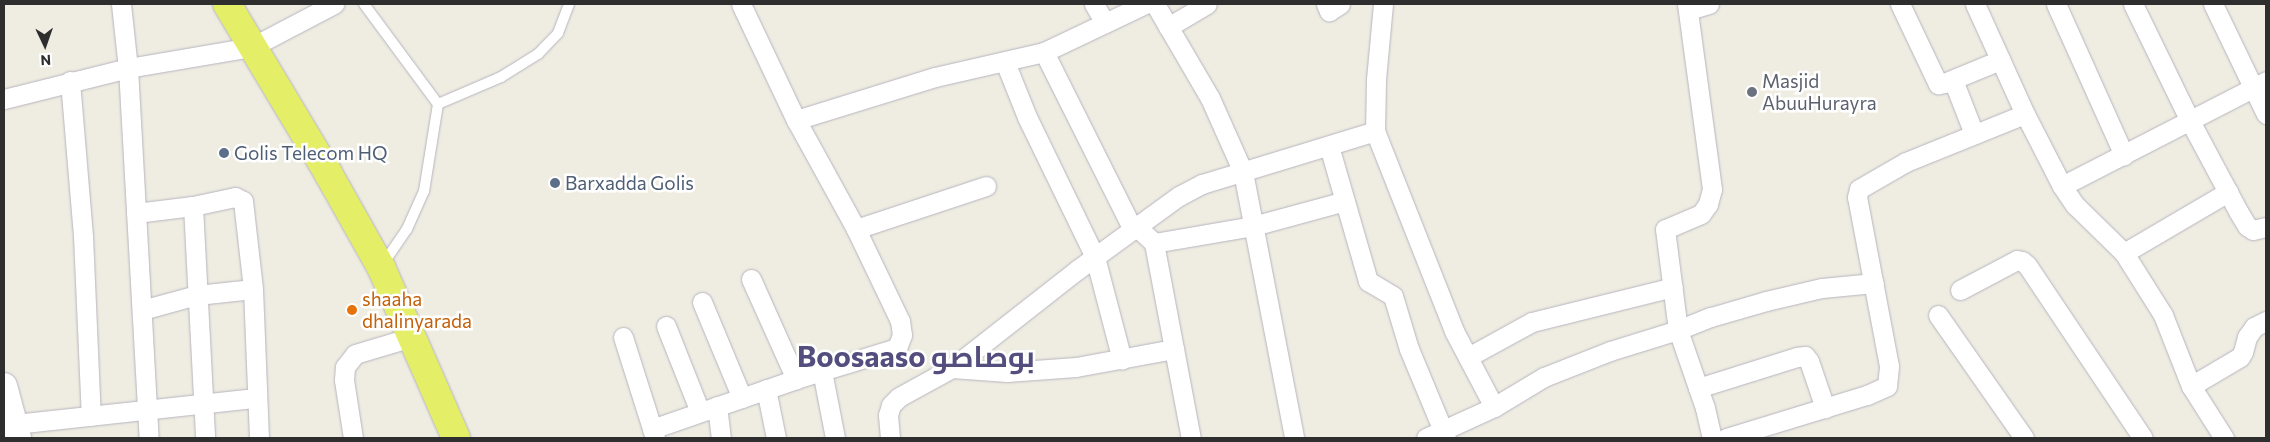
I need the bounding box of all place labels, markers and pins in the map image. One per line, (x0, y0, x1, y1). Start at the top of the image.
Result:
place label: Masjid AbuuHurayra (1762, 70, 1877, 114)
marker: Masjid AbuuHurayra (1746, 86, 1758, 98)
place label: Golis Telecom HQ (234, 142, 388, 164)
marker: Golis Telecom HQ (218, 147, 230, 159)
place label: Barxadda Golis (565, 172, 694, 194)
marker: Barxadda Golis (549, 177, 561, 189)
place label: shaaha dhalinyarada (362, 288, 472, 332)
marker: shaaha dhalinyarada (346, 304, 358, 316)

